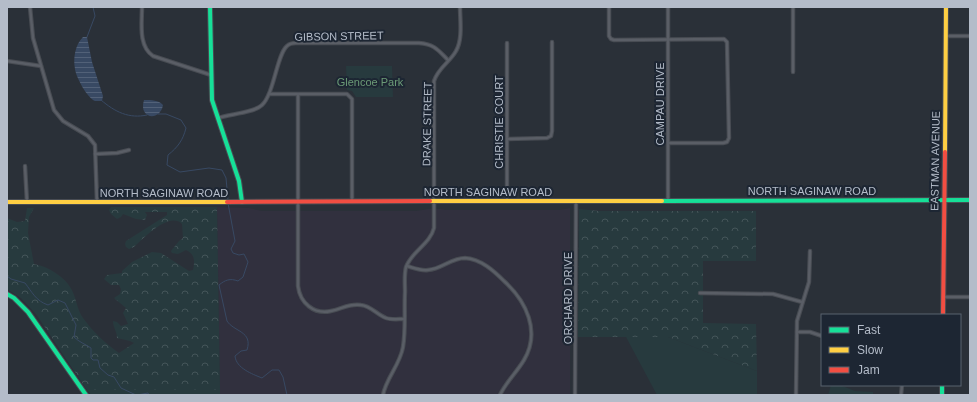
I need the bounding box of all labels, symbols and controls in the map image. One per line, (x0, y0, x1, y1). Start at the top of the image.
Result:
street label: GIBSON STREET (294, 29, 384, 43)
street label: CAMPAU DRIVE (654, 63, 666, 145)
street label: CHRISTIE COURT (493, 75, 505, 169)
park label: Glencoe Park (337, 76, 404, 88)
street label: DRAKE STREET (420, 81, 434, 166)
street label: EASTMAN AVENUE (928, 111, 942, 211)
street label: NORTH SAGINAW ROAD (748, 185, 876, 197)
street label: NORTH SAGINAW ROAD (424, 186, 552, 198)
street label: NORTH SAGINAW ROAD (100, 187, 228, 199)
street label: ORCHARD DRIVE (562, 252, 574, 344)
legend (821, 314, 961, 386)
text: Fast (857, 323, 881, 337)
text: Slow (857, 343, 883, 357)
text: Jam (857, 363, 880, 377)

